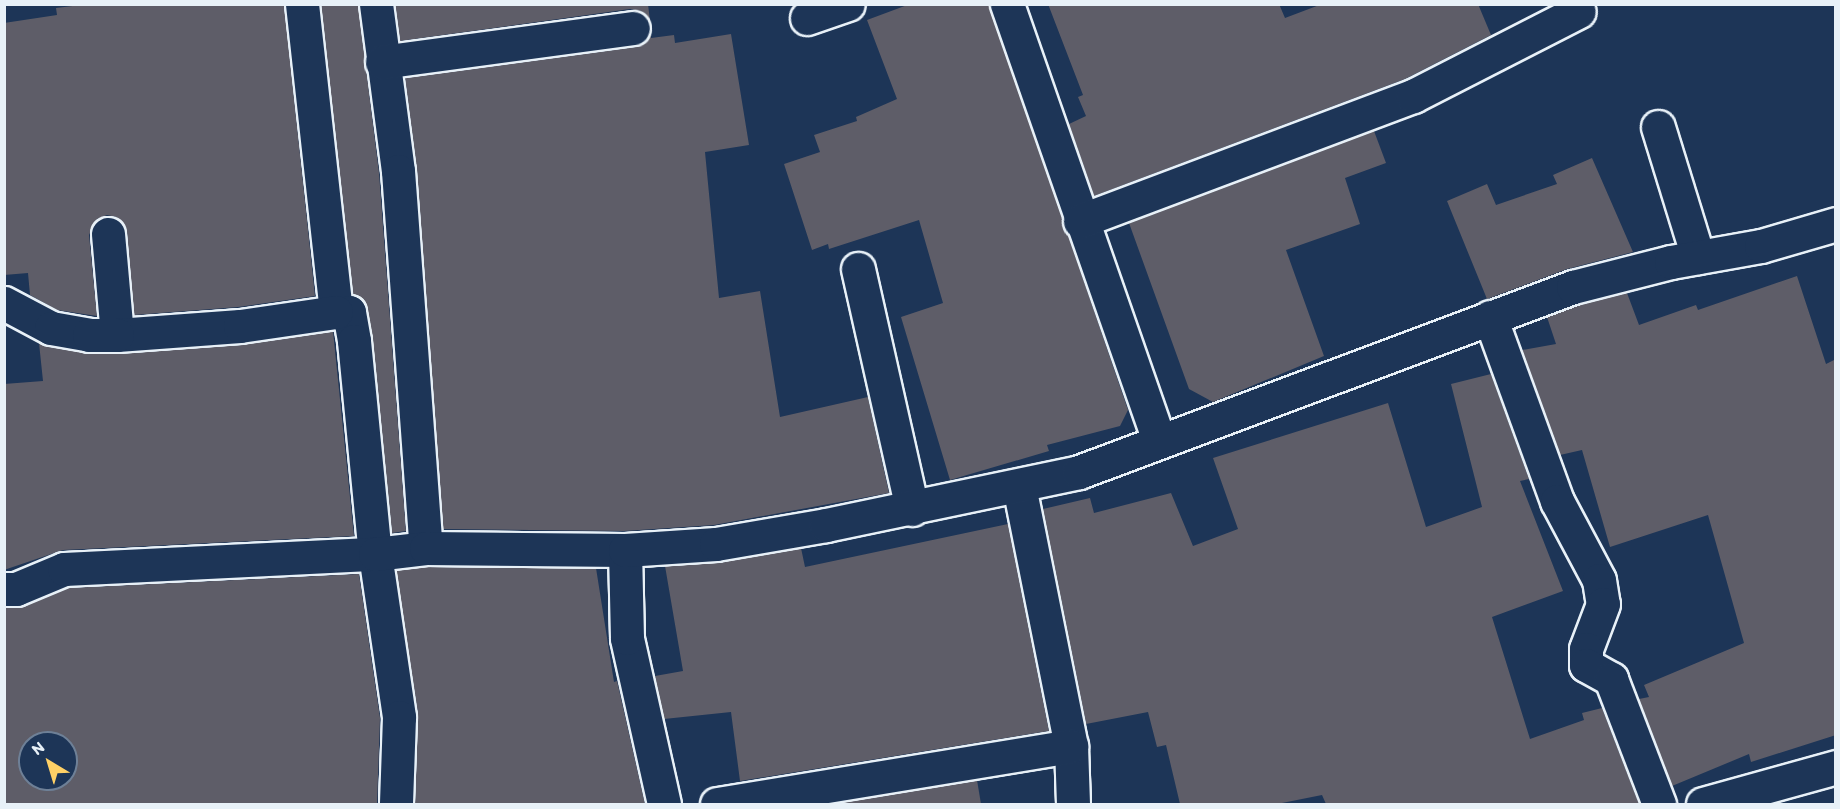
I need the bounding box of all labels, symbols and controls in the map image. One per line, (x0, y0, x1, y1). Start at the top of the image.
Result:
north arrow (18, 731, 78, 791)
text: N (28, 737, 48, 759)

